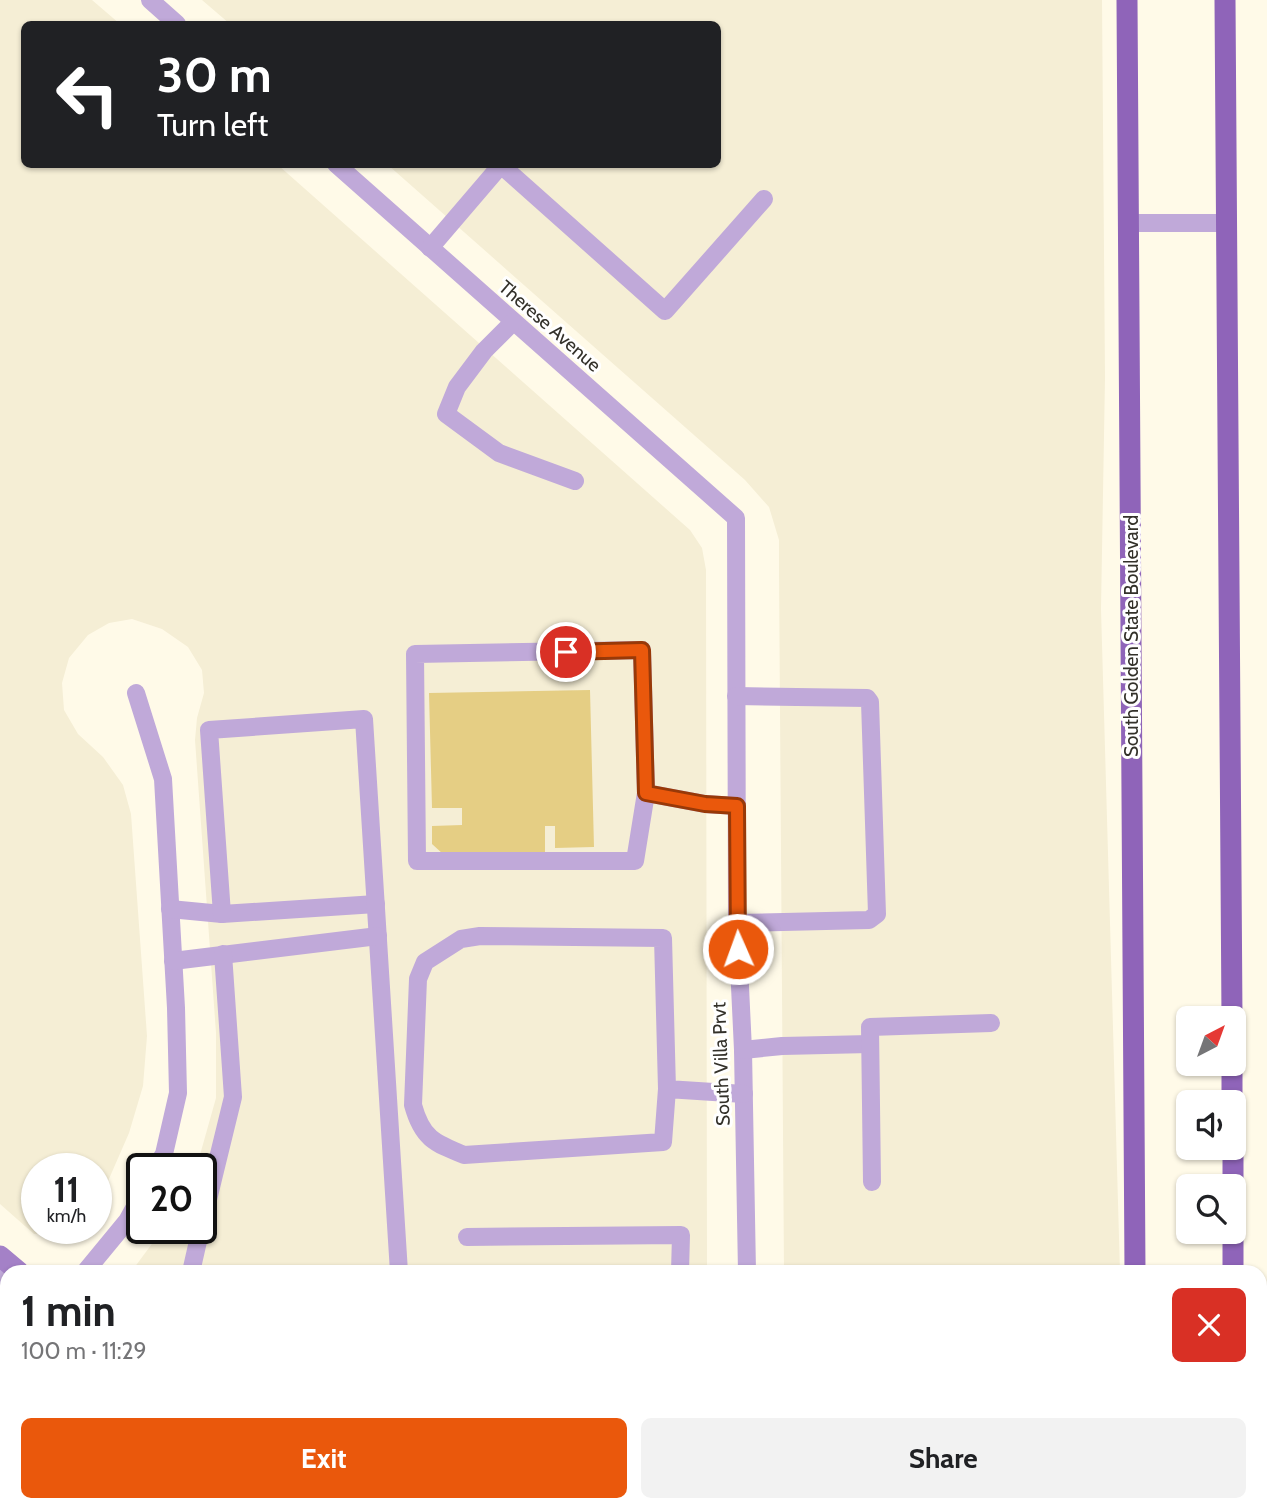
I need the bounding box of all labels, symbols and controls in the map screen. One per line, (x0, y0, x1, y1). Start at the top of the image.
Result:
text: 30 m (157, 45, 272, 104)
icon: left (42, 49, 133, 140)
text: Turn left (157, 105, 268, 144)
street label: Therese Avenue (494, 275, 606, 377)
street label: South Golden State Boulevard (1120, 515, 1143, 757)
pin (536, 622, 596, 682)
icon: arrive (547, 633, 585, 671)
position arrow (701, 912, 775, 986)
street label: South Villa Prvt (707, 1001, 735, 1126)
north arrow (1176, 1006, 1246, 1076)
map controls (1176, 1006, 1246, 1244)
button: sound (1176, 1090, 1246, 1160)
speed limit sign: 20 (126, 1153, 217, 1244)
text: 11 (54, 1168, 79, 1211)
button: search (1176, 1174, 1246, 1244)
text: km/h (47, 1205, 86, 1227)
text: 1 min (21, 1285, 116, 1337)
button: close (1172, 1288, 1246, 1362)
text: 100 m · 11:29 (21, 1337, 147, 1365)
button: Exit (21, 1418, 627, 1498)
button: Share (641, 1418, 1246, 1498)

